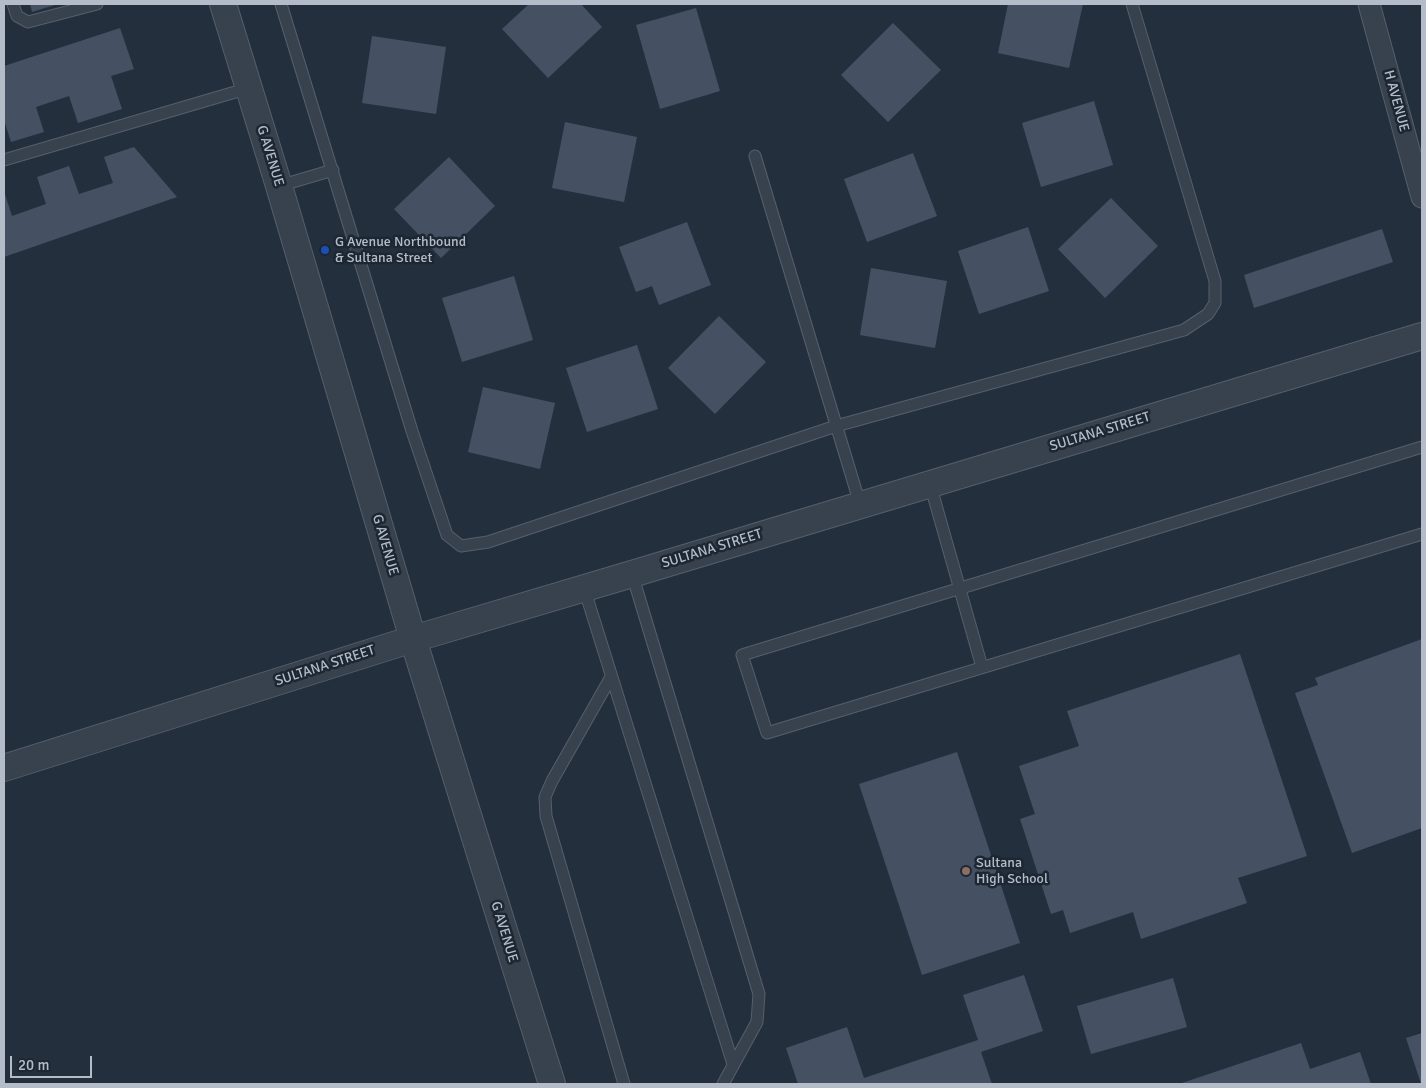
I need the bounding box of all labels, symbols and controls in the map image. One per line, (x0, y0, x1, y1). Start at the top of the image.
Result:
street label: H AVENUE (1380, 68, 1412, 134)
street label: G AVENUE (253, 124, 287, 188)
place label: G Avenue Northbound & Sultana Street (335, 234, 466, 266)
marker: G Avenue Northbound & Sultana Street (319, 244, 331, 256)
street label: SULTANA STREET (1048, 409, 1152, 455)
street label: G AVENUE (368, 513, 402, 577)
street label: SULTANA STREET (660, 526, 764, 572)
street label: SULTANA STREET (273, 642, 377, 690)
place label: Sultana High School (976, 855, 1048, 888)
marker: Sultana High School (960, 865, 972, 877)
street label: G AVENUE (487, 900, 521, 964)
scale bar (12, 1046, 95, 1078)
text: 20 m (18, 1056, 49, 1074)

